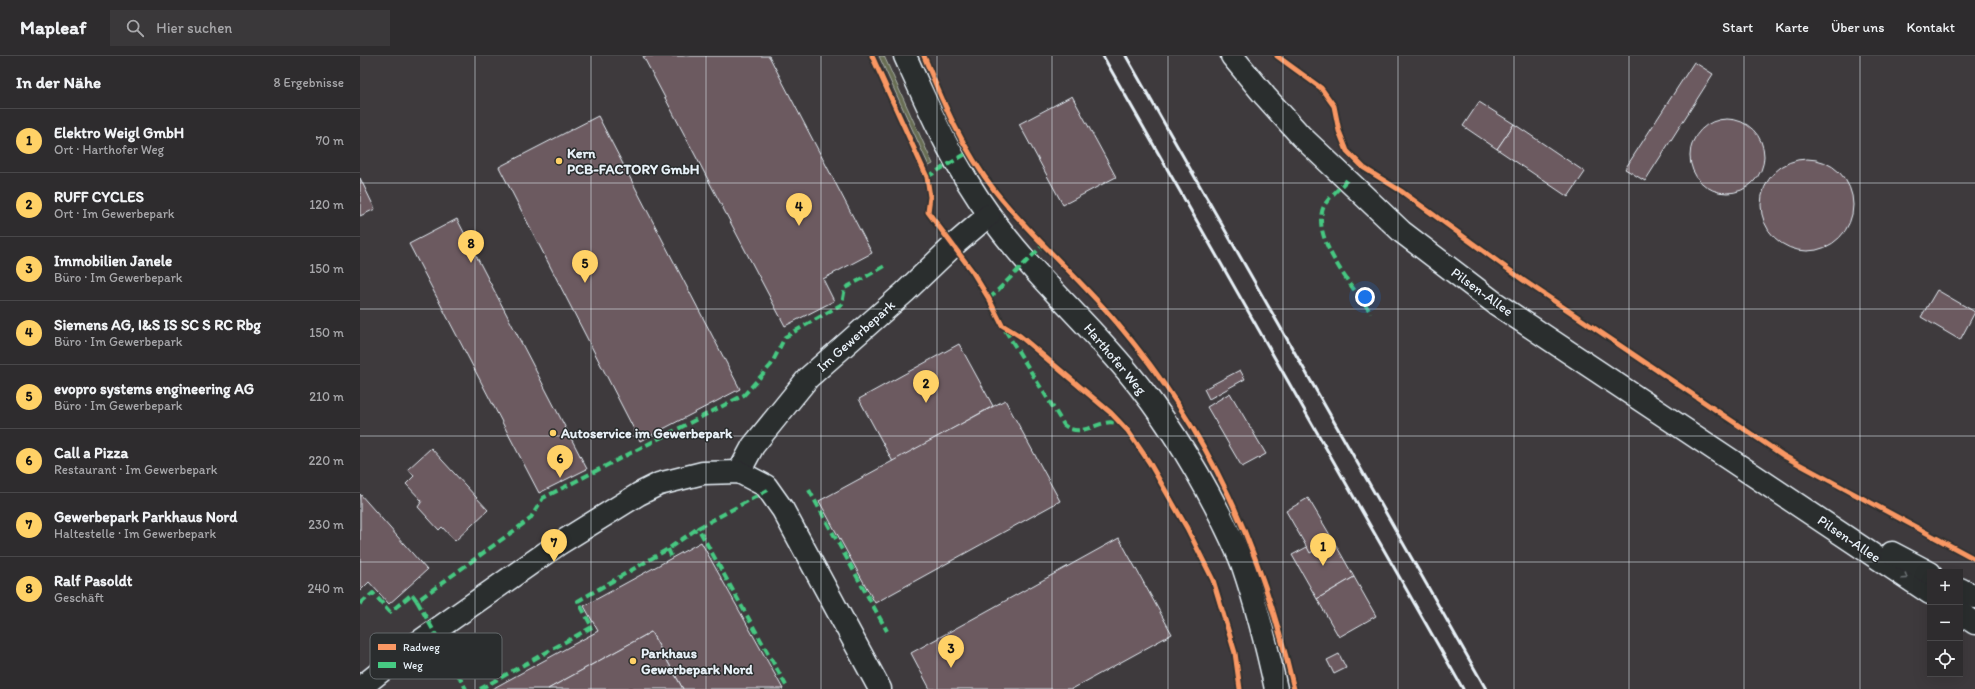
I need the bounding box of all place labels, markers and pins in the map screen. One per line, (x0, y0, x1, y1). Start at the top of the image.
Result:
place label: Kern PCB-FACTORY GmbH (567, 145, 699, 178)
marker: Kern PCB-FACTORY GmbH (554, 156, 564, 166)
pin: 4 (786, 193, 812, 226)
pin: 8 (458, 230, 484, 263)
pin: 5 (572, 250, 598, 283)
pin: 2 (913, 370, 939, 403)
place label: Autoservice im Gewerbepark (560, 425, 733, 442)
marker: Autoservice im Gewerbepark (548, 428, 558, 438)
pin: 6 (547, 445, 573, 478)
pin: 7 (541, 529, 567, 562)
pin: 1 (1310, 533, 1336, 566)
pin: 3 (938, 635, 964, 668)
place label: Parkhaus Gewerbepark Nord (641, 645, 753, 678)
marker: Parkhaus Gewerbepark Nord (628, 656, 638, 666)

